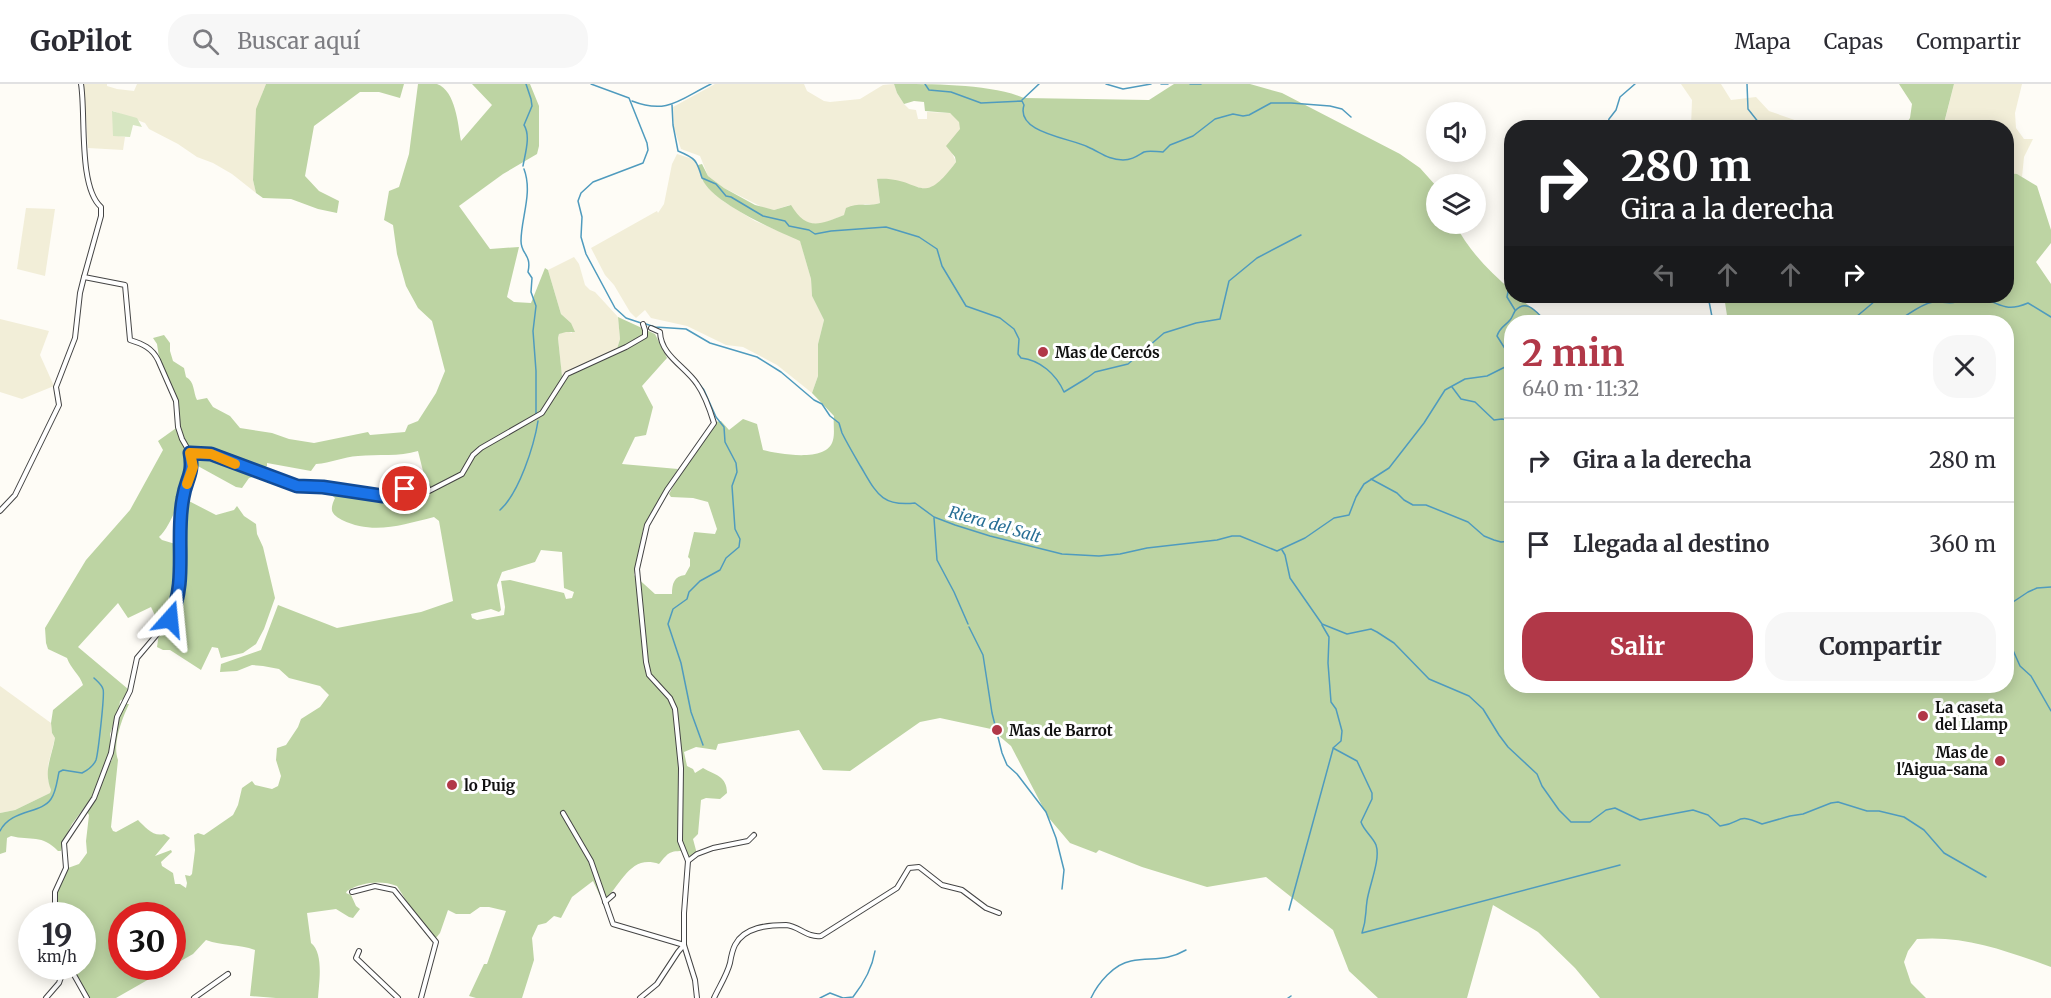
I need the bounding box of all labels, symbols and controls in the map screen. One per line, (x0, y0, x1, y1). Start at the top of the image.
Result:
search box (168, 14, 588, 68)
text: GoPilot (30, 23, 132, 59)
icon: search (189, 25, 222, 58)
text: Buscar aquí (237, 27, 360, 55)
text: Mapa (1734, 28, 1791, 55)
text: Capas (1824, 28, 1883, 55)
text: Compartir (1916, 28, 2021, 55)
map controls (1426, 102, 1486, 234)
button: sound (1426, 102, 1486, 162)
text: 280 m (1621, 140, 1751, 192)
icon: right (1522, 144, 1600, 222)
button: layers (1426, 174, 1486, 234)
text: Gira a la derecha (1621, 192, 1834, 226)
icon: left (1648, 258, 1681, 291)
icon: ahead (1711, 258, 1744, 291)
icon: ahead (1774, 258, 1807, 291)
icon: right (1837, 258, 1870, 291)
text: 2 min (1522, 331, 1625, 376)
button: close (1933, 335, 1996, 398)
place label: Mas de Cercós (1055, 343, 1160, 362)
marker: Mas de Cercós (1036, 345, 1050, 359)
text: 640 m · 11:32 (1522, 376, 1639, 401)
icon: right (1522, 444, 1555, 477)
text: Gira a la derecha (1573, 446, 1751, 474)
text: 280 m (1929, 446, 1996, 474)
pin (379, 463, 430, 514)
icon: arrive (388, 472, 421, 505)
water label: Riera del Salt (947, 501, 1044, 547)
icon: arrive (1522, 528, 1555, 561)
text: Llegada al destino (1573, 530, 1769, 558)
text: 360 m (1929, 530, 1996, 558)
position arrow (138, 587, 202, 651)
button: Salir (1522, 612, 1753, 681)
button: Compartir (1765, 612, 1996, 681)
place label: La caseta del Llamp (1935, 698, 2008, 734)
marker: La caseta del Llamp (1916, 709, 1930, 723)
place label: Mas de Barrot (1009, 721, 1113, 740)
marker: Mas de Barrot (990, 723, 1004, 737)
place label: Mas de l'Aigua-sana (1896, 743, 1989, 779)
marker: Mas de l'Aigua-sana (1993, 754, 2007, 768)
place label: lo Puig (464, 776, 516, 795)
marker: lo Puig (445, 778, 459, 792)
speed limit sign: 30 (108, 902, 186, 980)
text: 19 (41, 915, 73, 953)
text: km/h (37, 947, 77, 966)

